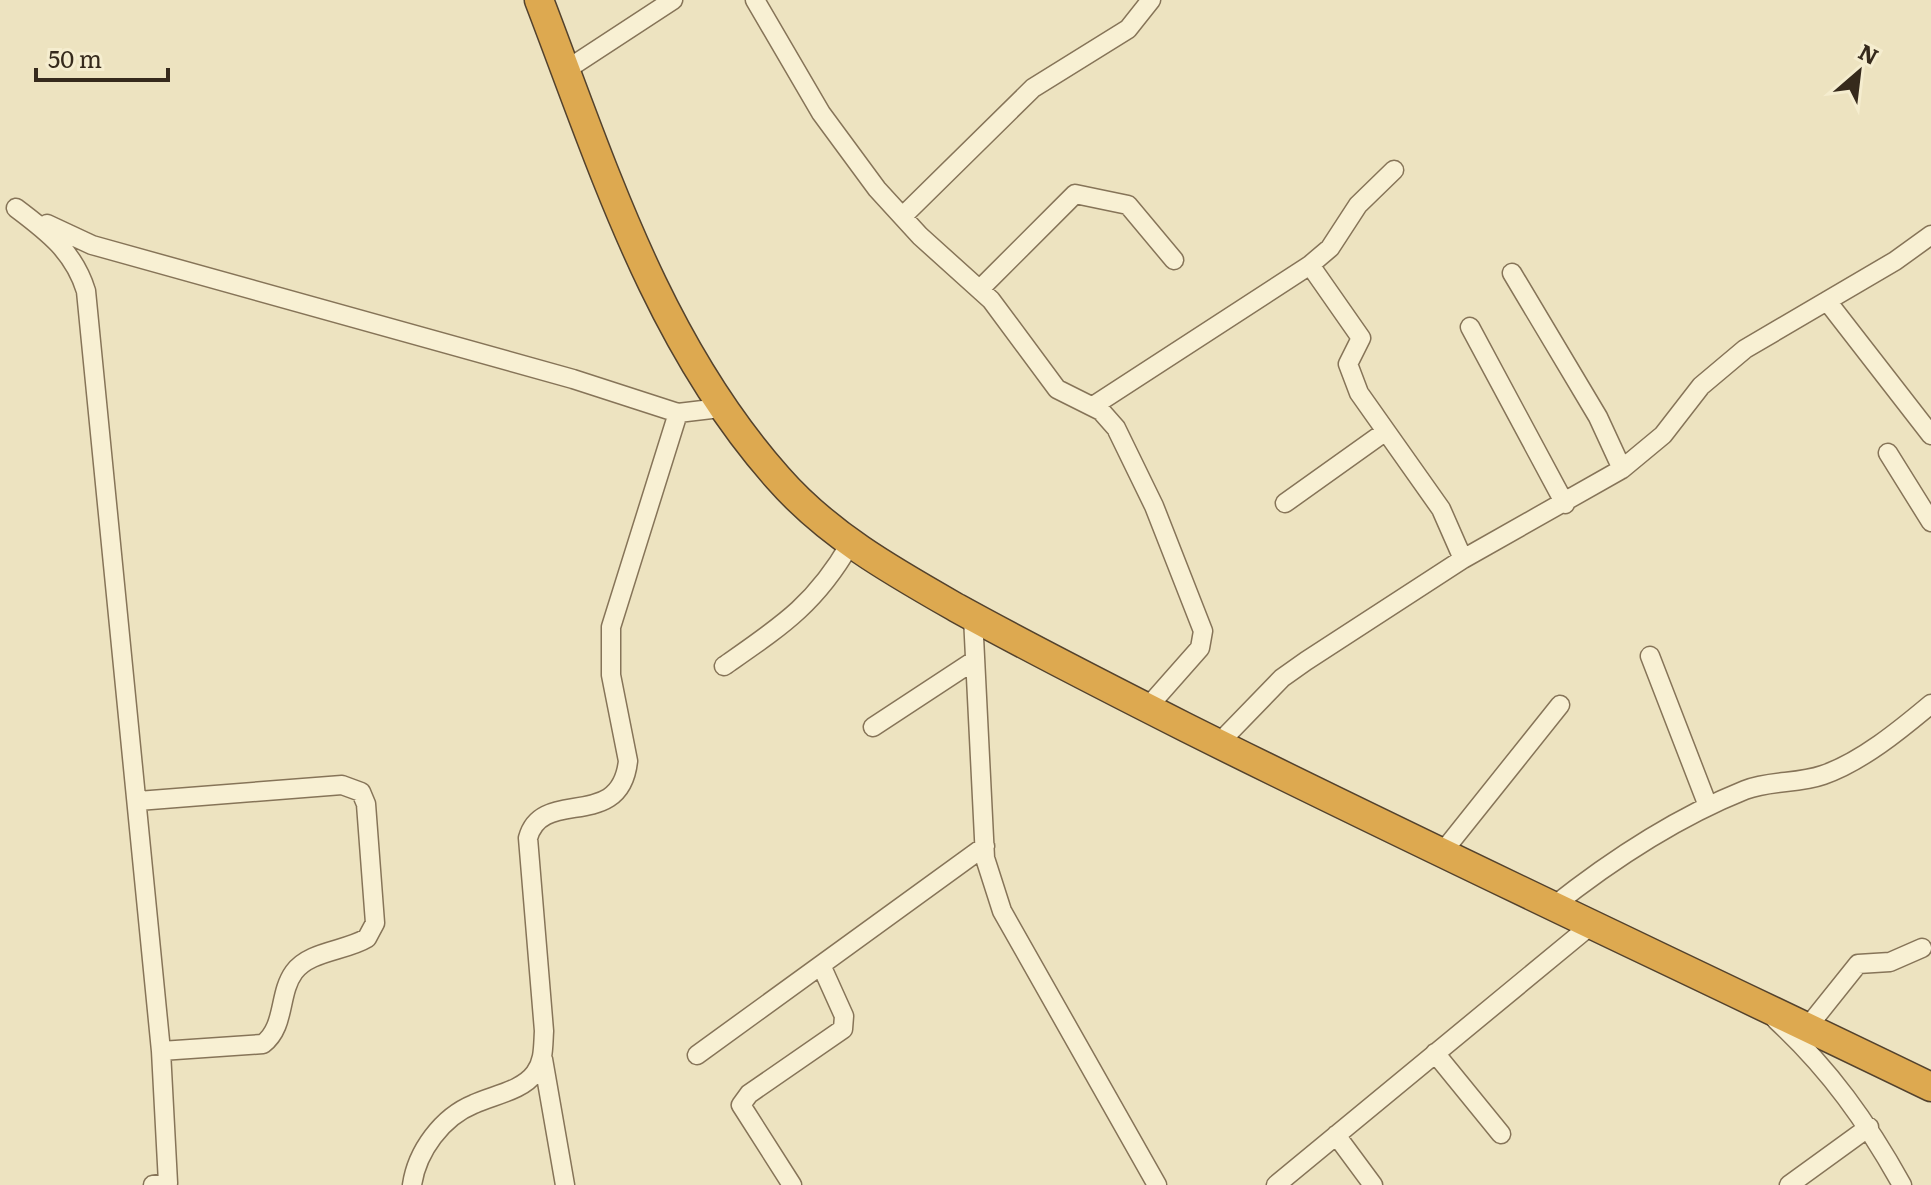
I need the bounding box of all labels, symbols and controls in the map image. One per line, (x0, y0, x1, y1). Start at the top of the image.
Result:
scale bar (36, 32, 168, 82)
north arrow (1819, 32, 1899, 112)
text: N (1853, 34, 1885, 72)
text: 50 m (48, 40, 102, 75)

